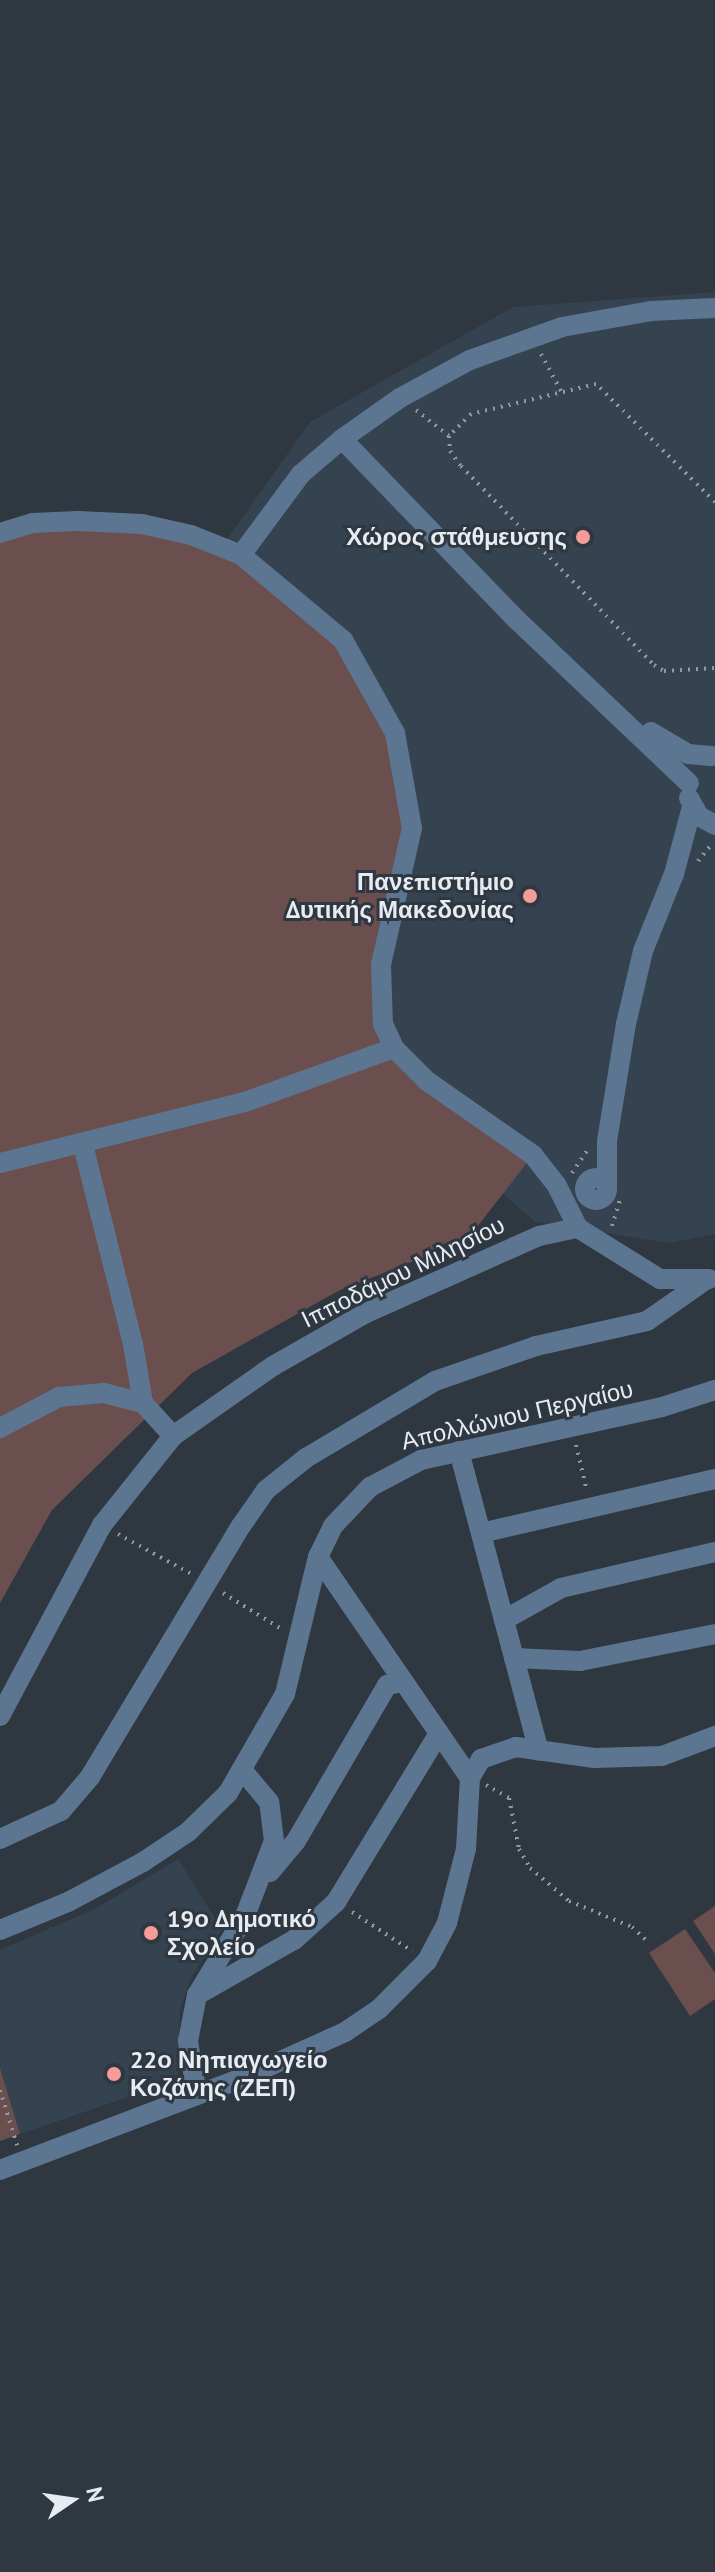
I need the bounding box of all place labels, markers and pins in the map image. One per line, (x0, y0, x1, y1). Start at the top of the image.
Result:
place label: Χώρος στάθμευσης (346, 523, 567, 551)
marker: Χώρος στάθμευσης (574, 528, 592, 546)
place label: Πανεπιστήμιο Δυτικής Μακεδονίας (286, 868, 514, 924)
marker: Πανεπιστήμιο Δυτικής Μακεδονίας (521, 887, 539, 905)
place label: 19ο Δημοτικό Σχολείο (167, 1905, 316, 1961)
marker: 19ο Δημοτικό Σχολείο (142, 1924, 160, 1942)
place label: 22ο Νηπιαγωγείο Κοζάνης (ΖΕΠ) (130, 2046, 328, 2102)
marker: 22ο Νηπιαγωγείο Κοζάνης (ΖΕΠ) (105, 2065, 123, 2083)

